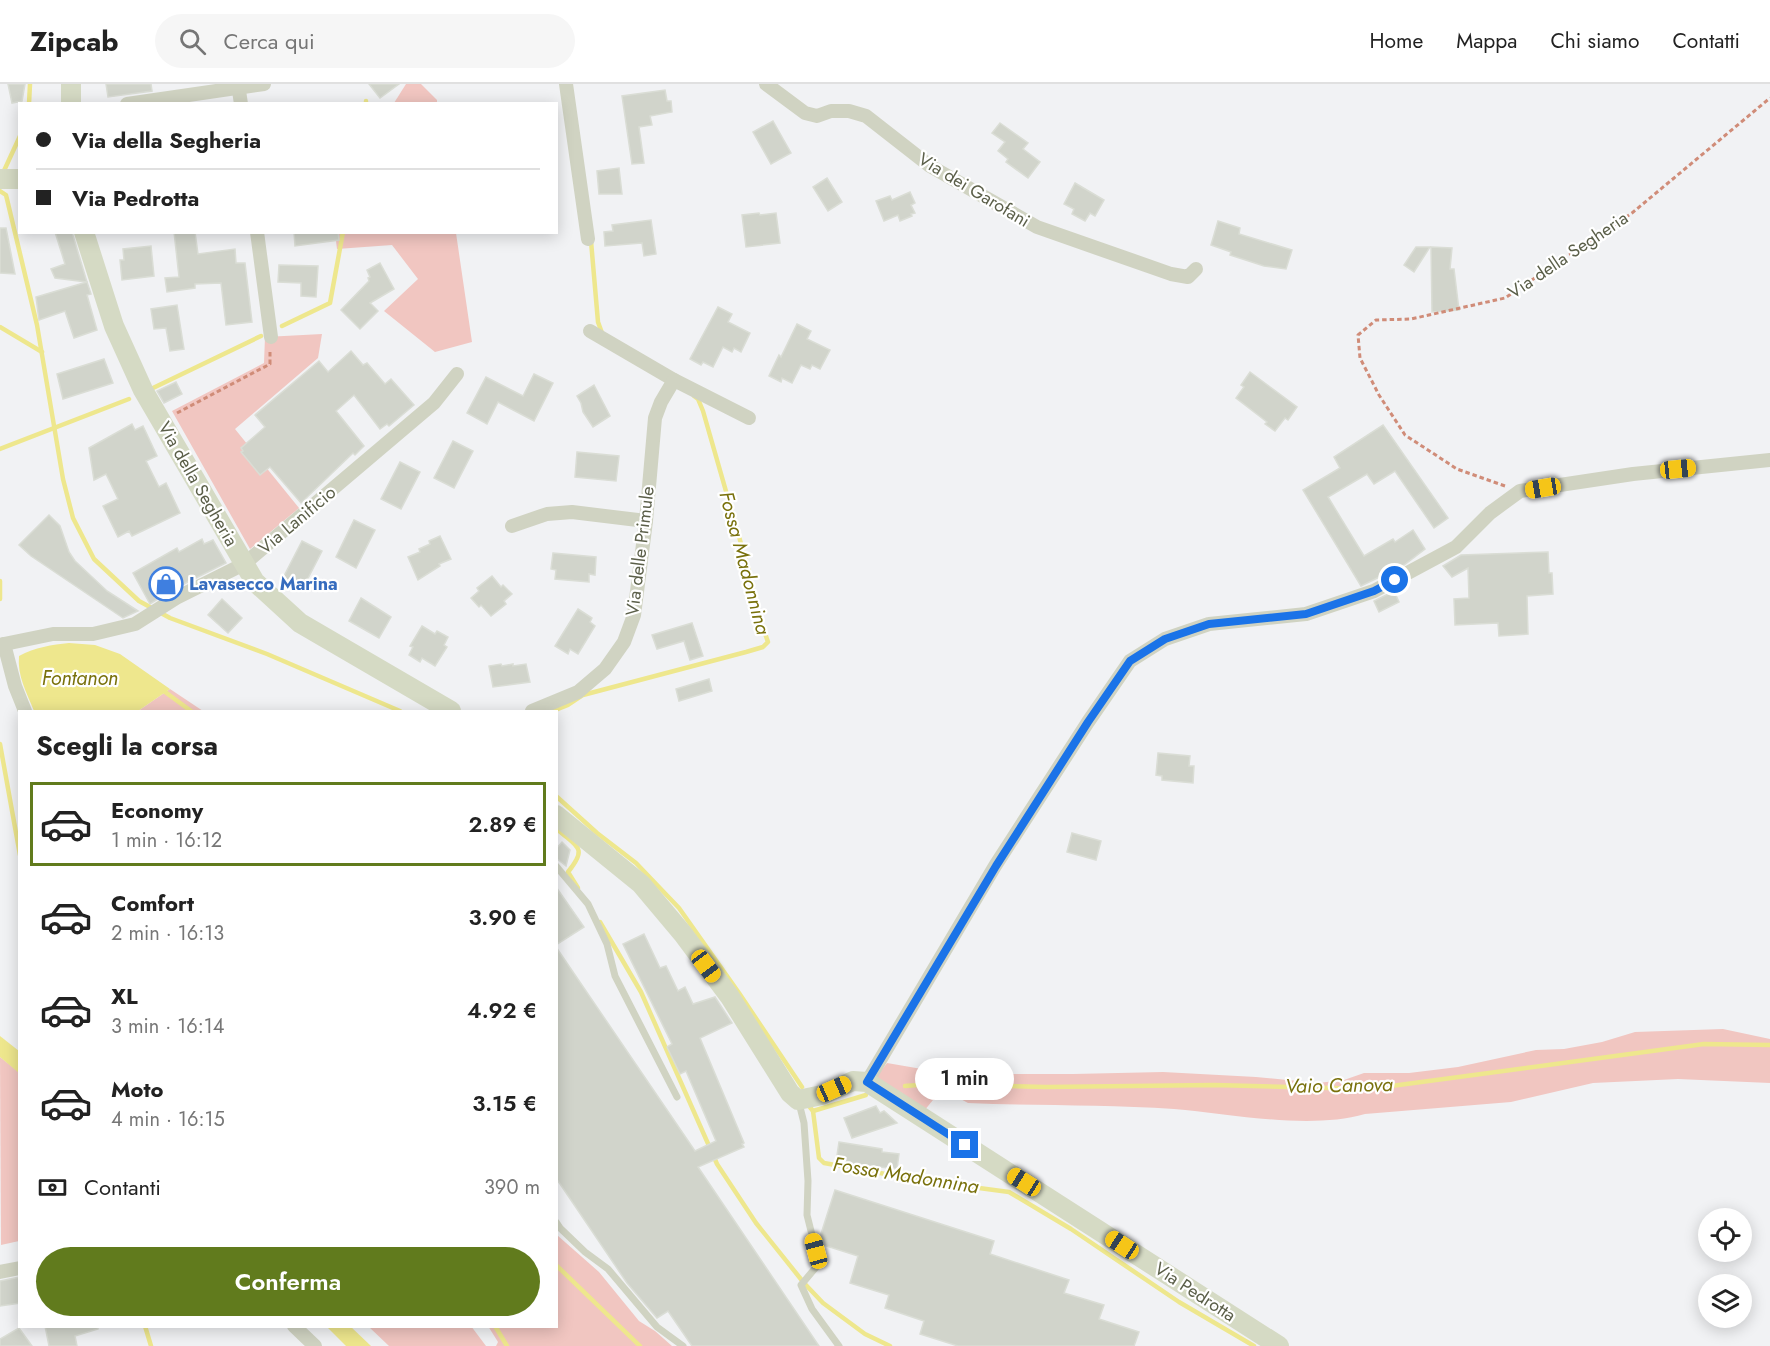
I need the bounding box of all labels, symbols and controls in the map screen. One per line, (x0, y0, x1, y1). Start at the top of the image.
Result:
search box (155, 14, 575, 68)
text: Zipcab (30, 21, 119, 62)
icon: search (176, 25, 209, 58)
text: Cerca qui (224, 25, 315, 57)
text: Home (1370, 26, 1423, 56)
text: Mappa (1456, 26, 1517, 56)
text: Chi siamo (1550, 26, 1639, 56)
text: Contatti (1672, 26, 1740, 56)
text: Via della Segheria (72, 124, 261, 156)
street label: Via dei Garofani (913, 146, 1035, 234)
text: Via Pedrotta (72, 182, 199, 214)
street label: Via della Segheria (1503, 205, 1633, 305)
street label: Via della Segheria (152, 417, 244, 551)
car (1659, 458, 1697, 480)
car (1524, 476, 1562, 500)
street label: Via Lanificio (252, 480, 342, 560)
street label: Via delle Primule (619, 485, 661, 617)
water label: Fossa Madonnina (711, 488, 778, 638)
shop icon: Lavasecco Marina (148, 566, 184, 602)
route start (1381, 566, 1408, 593)
place label: Lavasecco Marina (189, 571, 338, 597)
water label: Fontanon (42, 664, 118, 693)
text: Scegli la corsa (36, 726, 218, 765)
text: Economy (111, 794, 203, 826)
icon: car (39, 797, 93, 851)
text: 2.89 € (468, 808, 537, 840)
text: 1 min · 16:12 (111, 826, 222, 855)
text: Comfort (111, 887, 194, 919)
icon: car (39, 890, 93, 944)
text: 3.90 € (469, 901, 537, 933)
text: 2 min · 16:13 (111, 919, 224, 948)
car (688, 946, 724, 986)
text: XL (111, 980, 138, 1012)
icon: car (39, 983, 93, 1037)
text: 4.92 € (467, 994, 537, 1026)
text: 3 min · 16:14 (111, 1012, 224, 1041)
callout: 1 min (916, 1058, 1014, 1100)
text: 1 min (940, 1064, 989, 1093)
water label: Vaio Canova (1285, 1070, 1393, 1101)
text: Moto (111, 1073, 164, 1105)
car (814, 1073, 854, 1105)
icon: car (39, 1076, 93, 1130)
text: 3.15 € (472, 1087, 537, 1119)
text: 4 min · 16:15 (111, 1105, 225, 1134)
route end (951, 1131, 978, 1158)
water label: Fossa Madonnina (831, 1150, 981, 1201)
car (1004, 1165, 1044, 1199)
icon: cash (36, 1171, 69, 1204)
text: Contanti (84, 1171, 161, 1203)
text: 390 m (484, 1173, 540, 1202)
map controls (1698, 1208, 1752, 1328)
button: locate (1698, 1208, 1752, 1262)
car (1102, 1228, 1142, 1262)
car (803, 1231, 829, 1271)
button: Conferma (36, 1247, 540, 1316)
street label: Via Pedrotta (1149, 1256, 1241, 1328)
button: layers (1698, 1274, 1752, 1328)

